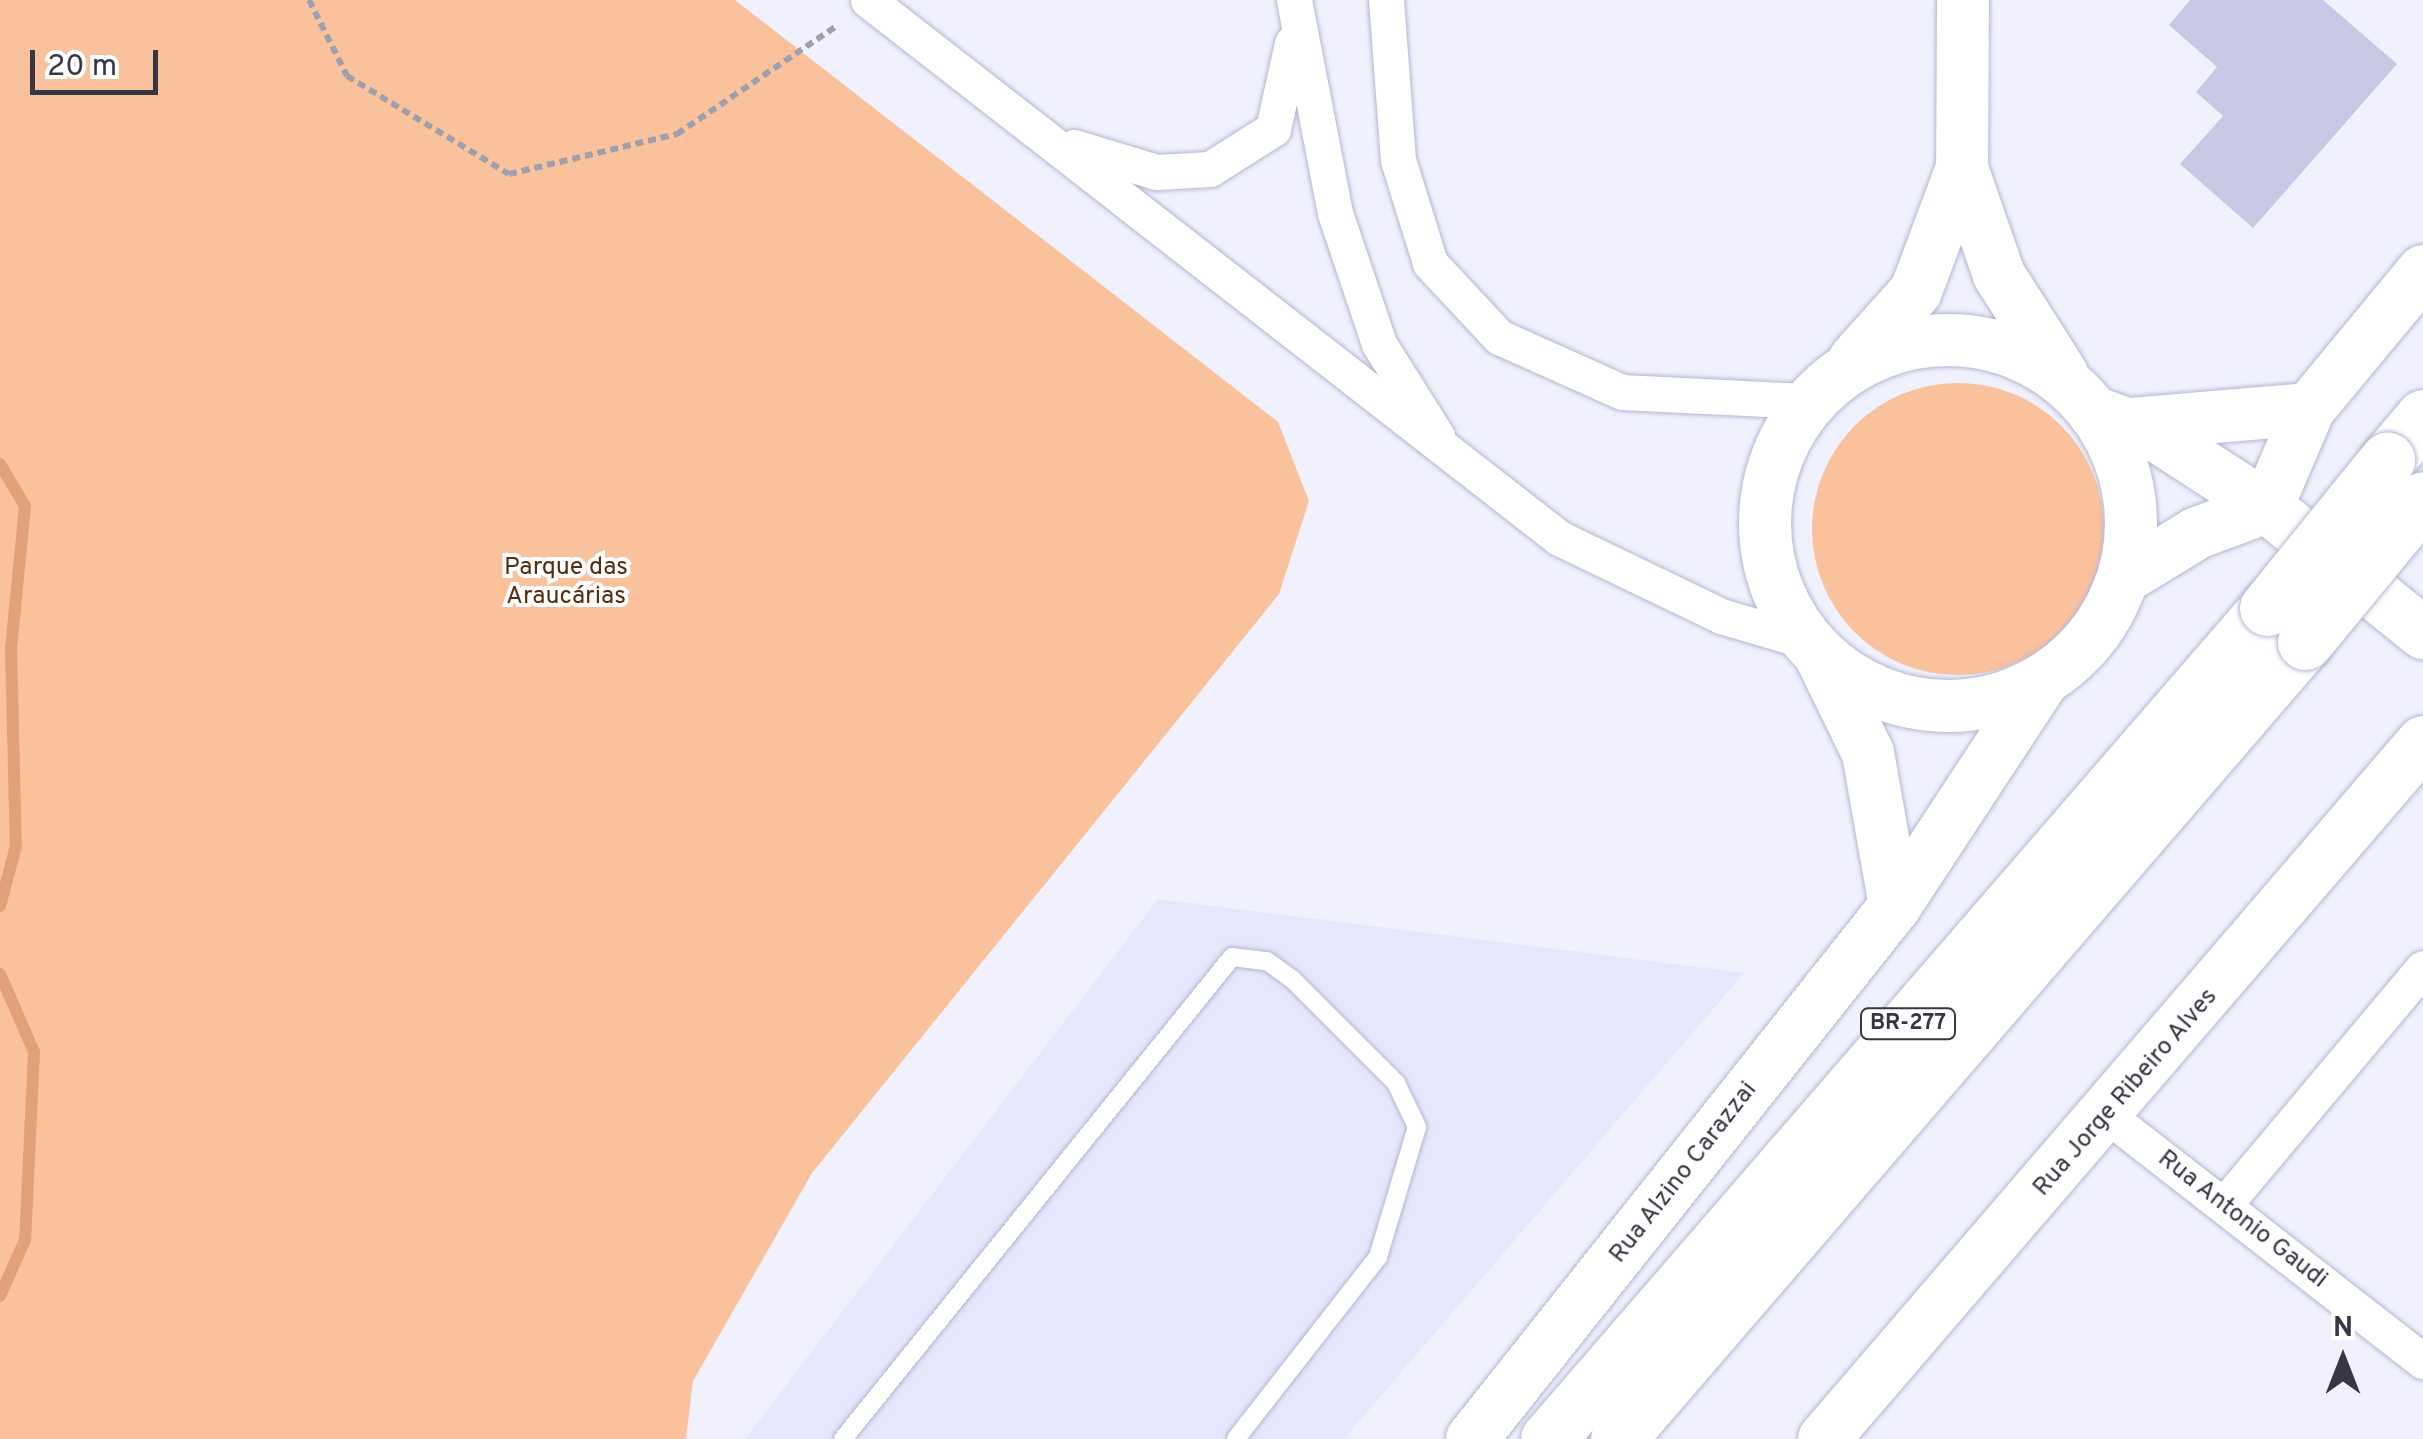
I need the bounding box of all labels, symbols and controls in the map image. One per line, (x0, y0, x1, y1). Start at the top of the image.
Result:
scale bar (35, 30, 162, 92)
text: 20 m (47, 49, 117, 86)
park label: Parque das Araucárias (504, 554, 628, 613)
street label: Rua Jorge Ribeiro Alves (2027, 983, 2225, 1203)
road number: BR-277 (1858, 1007, 1958, 1041)
street label: Rua Alzino Carazzai (1604, 1076, 1764, 1270)
street label: Rua Antonio Gaudi (2151, 1144, 2333, 1296)
north arrow (2293, 1309, 2393, 1409)
text: N (2333, 1311, 2353, 1347)

